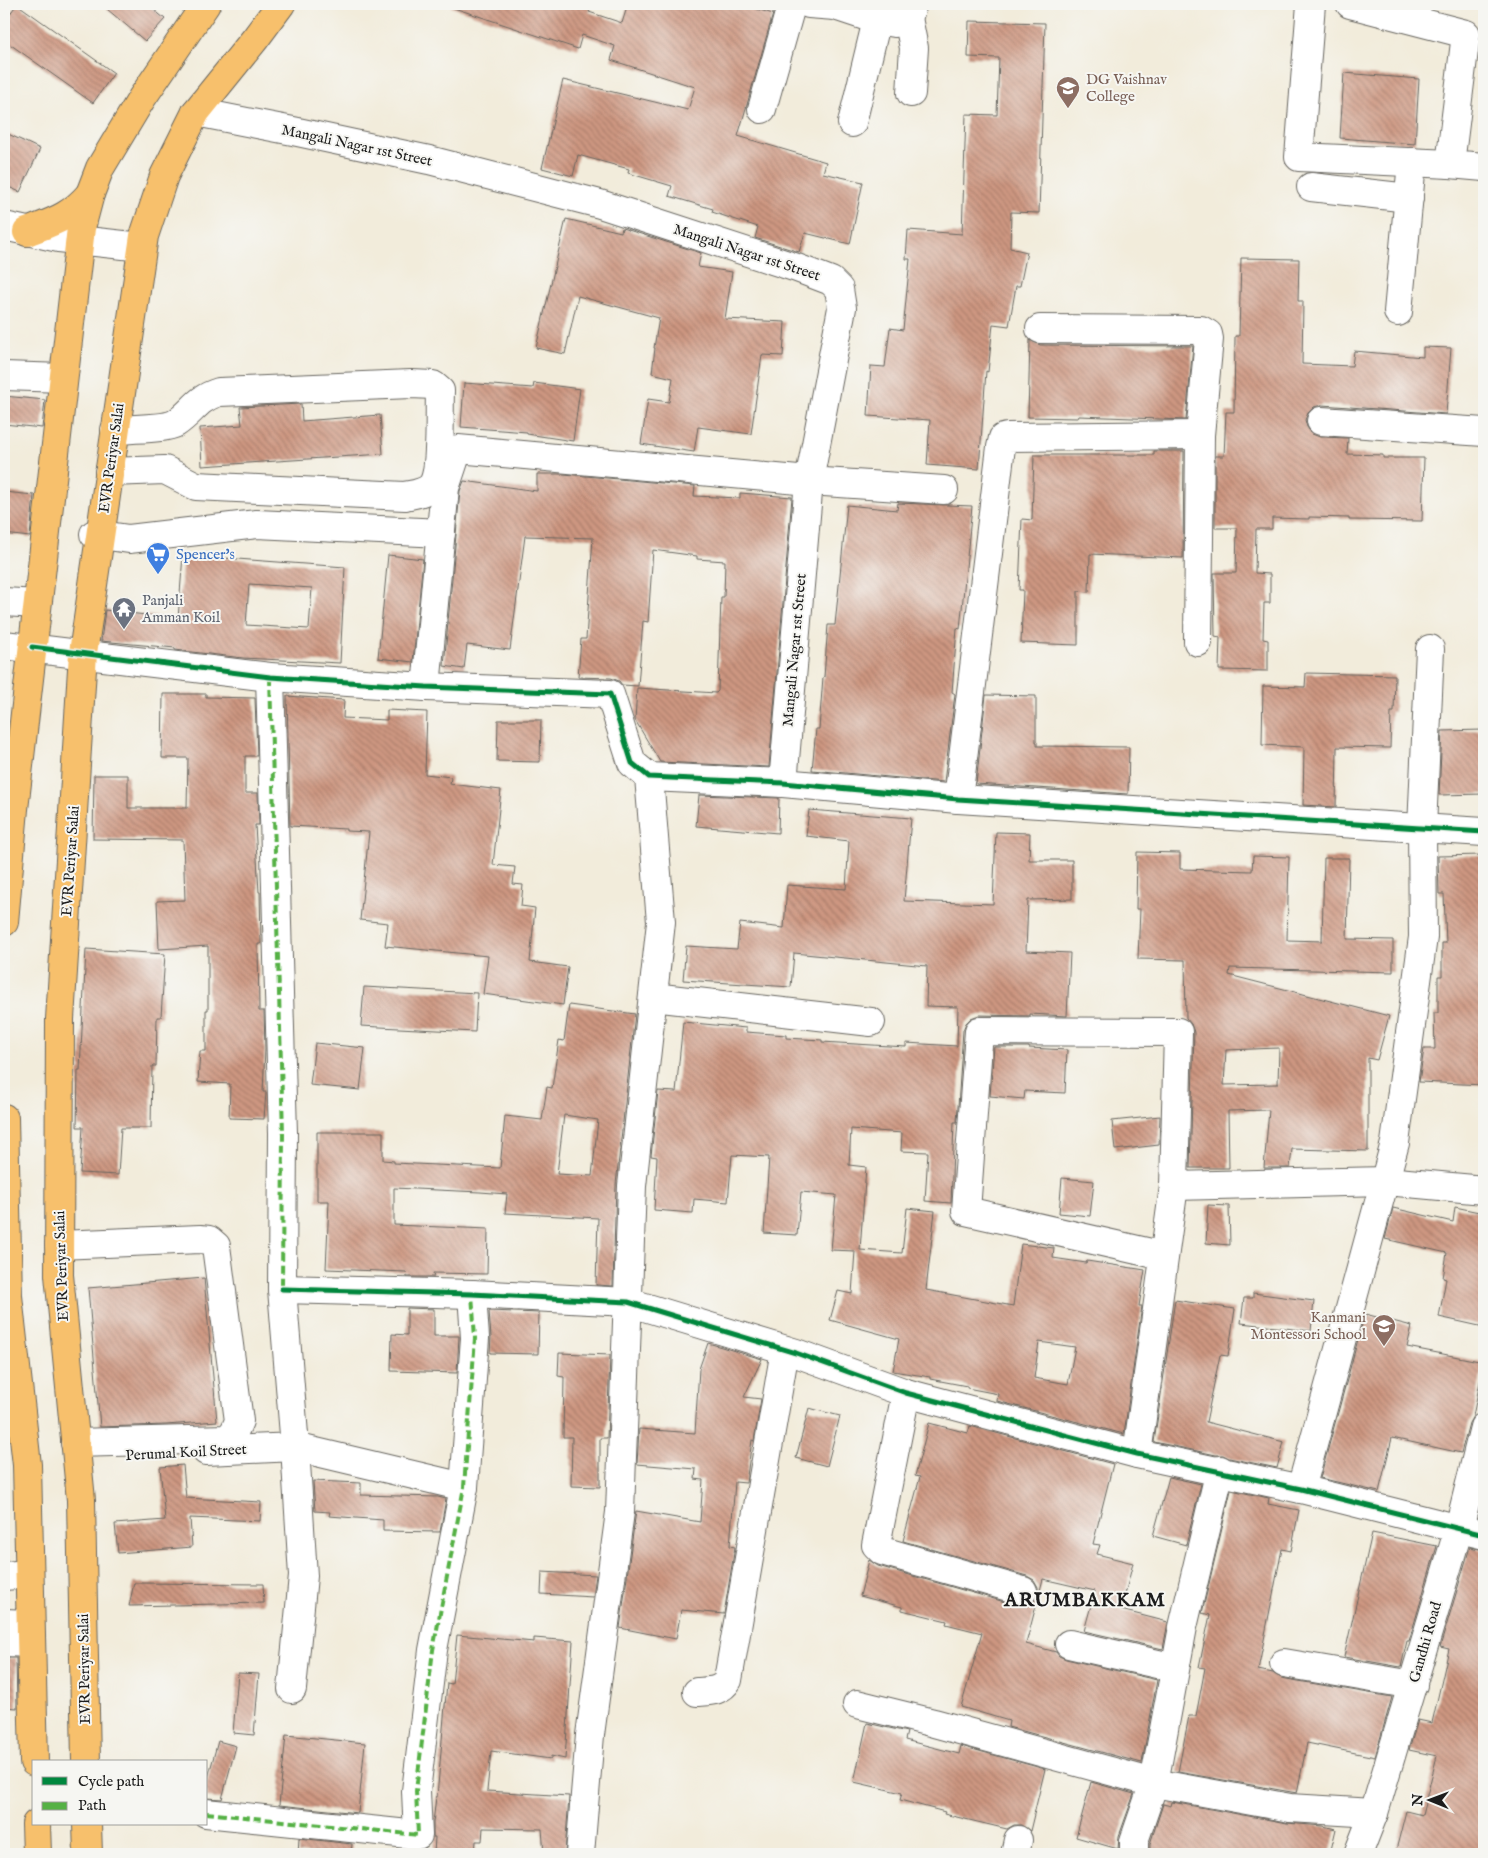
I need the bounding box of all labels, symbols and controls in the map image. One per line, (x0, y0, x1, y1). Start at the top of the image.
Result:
place label: DG Vaishnav College (1086, 70, 1167, 106)
school or university icon: DG Vaishnav College (1055, 75, 1081, 109)
street label: Mangali Nagar 1st Street (280, 120, 434, 171)
street label: Mangali Nagar 1st Street (671, 220, 823, 285)
street label: EVR Periyar Salai (94, 402, 129, 514)
supermarket icon: Spencer's (145, 541, 171, 575)
place label: Spencer's (176, 545, 235, 564)
street label: Mangali Nagar 1st Street (778, 573, 811, 727)
place label: Panjali Amman Koil (141, 591, 221, 627)
temple icon: Panjali Amman Koil (111, 596, 137, 630)
street label: EVR Periyar Salai (57, 805, 84, 917)
street label: EVR Periyar Salai (50, 1210, 73, 1322)
place label: Kanmani Montessori School (1250, 1308, 1367, 1344)
school or university icon: Kanmani Montessori School (1371, 1313, 1397, 1347)
street label: Perumal Koil Street (125, 1440, 247, 1465)
district label: ARUMBAKKAM (1003, 1588, 1166, 1613)
street label: Gandhi Road (1405, 1598, 1446, 1685)
street label: EVR Periyar Salai (74, 1613, 95, 1725)
legend (32, 1760, 208, 1826)
text: Cycle path (78, 1772, 144, 1791)
north arrow (1406, 1776, 1456, 1826)
text: N (1409, 1794, 1427, 1807)
text: Path (78, 1796, 106, 1815)

